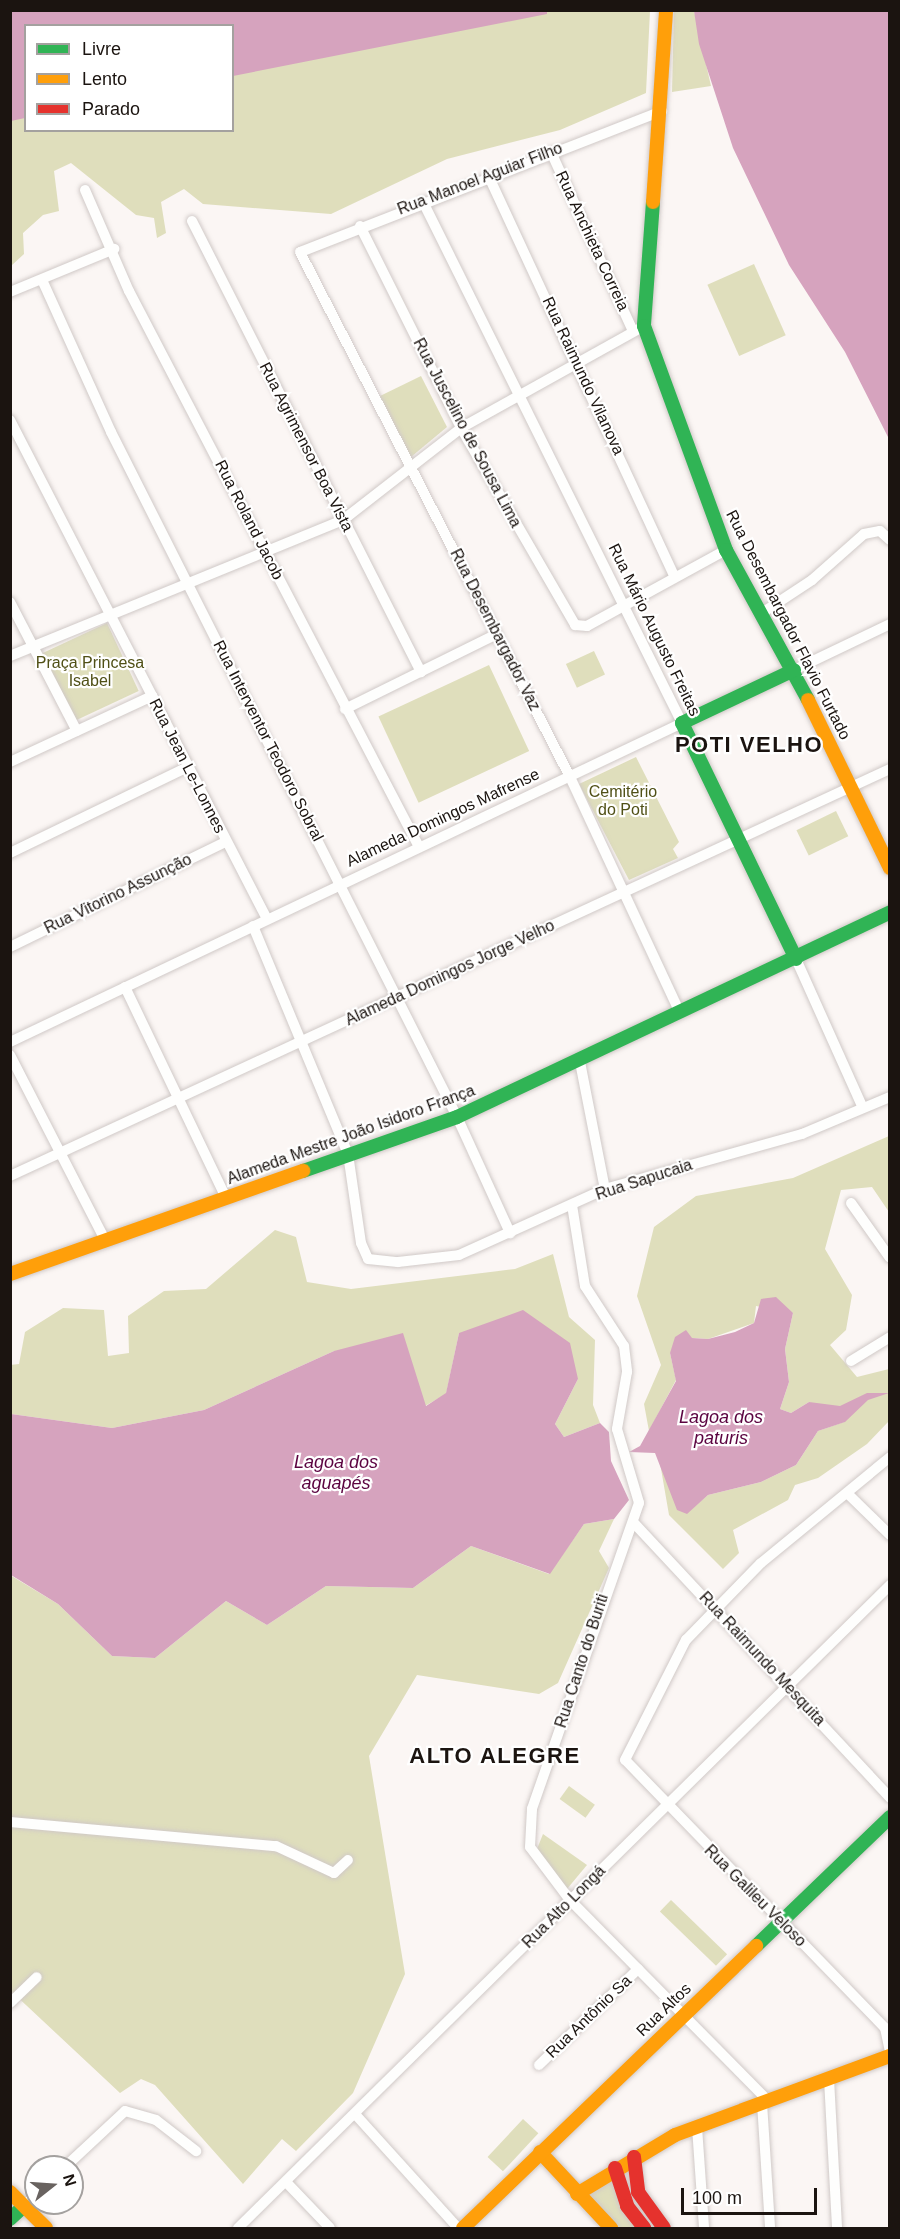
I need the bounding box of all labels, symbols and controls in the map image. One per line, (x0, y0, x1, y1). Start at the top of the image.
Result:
legend (24, 24, 234, 132)
text: Livre (82, 39, 121, 59)
text: Lento (82, 69, 127, 89)
text: Parado (82, 99, 140, 119)
street label: Rua Manoel Aguiar Filho (394, 138, 566, 220)
street label: Rua Anchieta Correia (551, 168, 633, 314)
street label: Rua Raimundo Vilanova (538, 294, 628, 458)
street label: Rua Juscelino de Sousa Lima (409, 335, 525, 531)
street label: Rua Agrimensor Boa Vista (255, 359, 357, 535)
street label: Rua Roland Jacob (211, 457, 287, 583)
street label: Rua Desembargador Flavio Furtado (722, 507, 854, 743)
street label: Rua Mário Augusto Freitas (604, 540, 704, 720)
street label: Rua Desembargador Vaz (446, 546, 544, 714)
street label: Rua Interventor Teodoro Sobral (209, 637, 327, 845)
park label: Praça Princesa Isabel (36, 653, 144, 691)
street label: Rua Jean Le-Lonnes (145, 695, 229, 837)
district label: POTI VELHO (675, 732, 823, 758)
street label: Alameda Domingos Mafrense (343, 765, 543, 871)
park label: Cemitério do Poti (589, 782, 657, 820)
street label: Rua Vitorino Assunção (41, 850, 195, 938)
street label: Alameda Domingos Jorge Velho (342, 916, 558, 1030)
street label: Alameda Mestre João Isidoro França (224, 1081, 478, 1189)
street label: Rua Sapucaia (593, 1155, 695, 1205)
water label: Lagoa dos paturis (679, 1407, 763, 1450)
water label: Lagoa dos aguapés (294, 1452, 378, 1494)
street label: Rua Raimundo Mesquita (695, 1588, 829, 1730)
street label: Rua Canto do Buriti (551, 1592, 613, 1730)
district label: ALTO ALEGRE (409, 1743, 581, 1769)
street label: Rua Galileu Veloso (700, 1841, 810, 1951)
street label: Rua Alto Longá (518, 1861, 610, 1953)
street label: Rua Antônio Sa (542, 1971, 636, 2063)
street label: Rua Altos (632, 1979, 696, 2041)
north arrow (24, 2155, 84, 2215)
text: N (60, 2172, 80, 2188)
scale bar (684, 2176, 820, 2214)
text: 100 m (692, 2188, 742, 2208)

